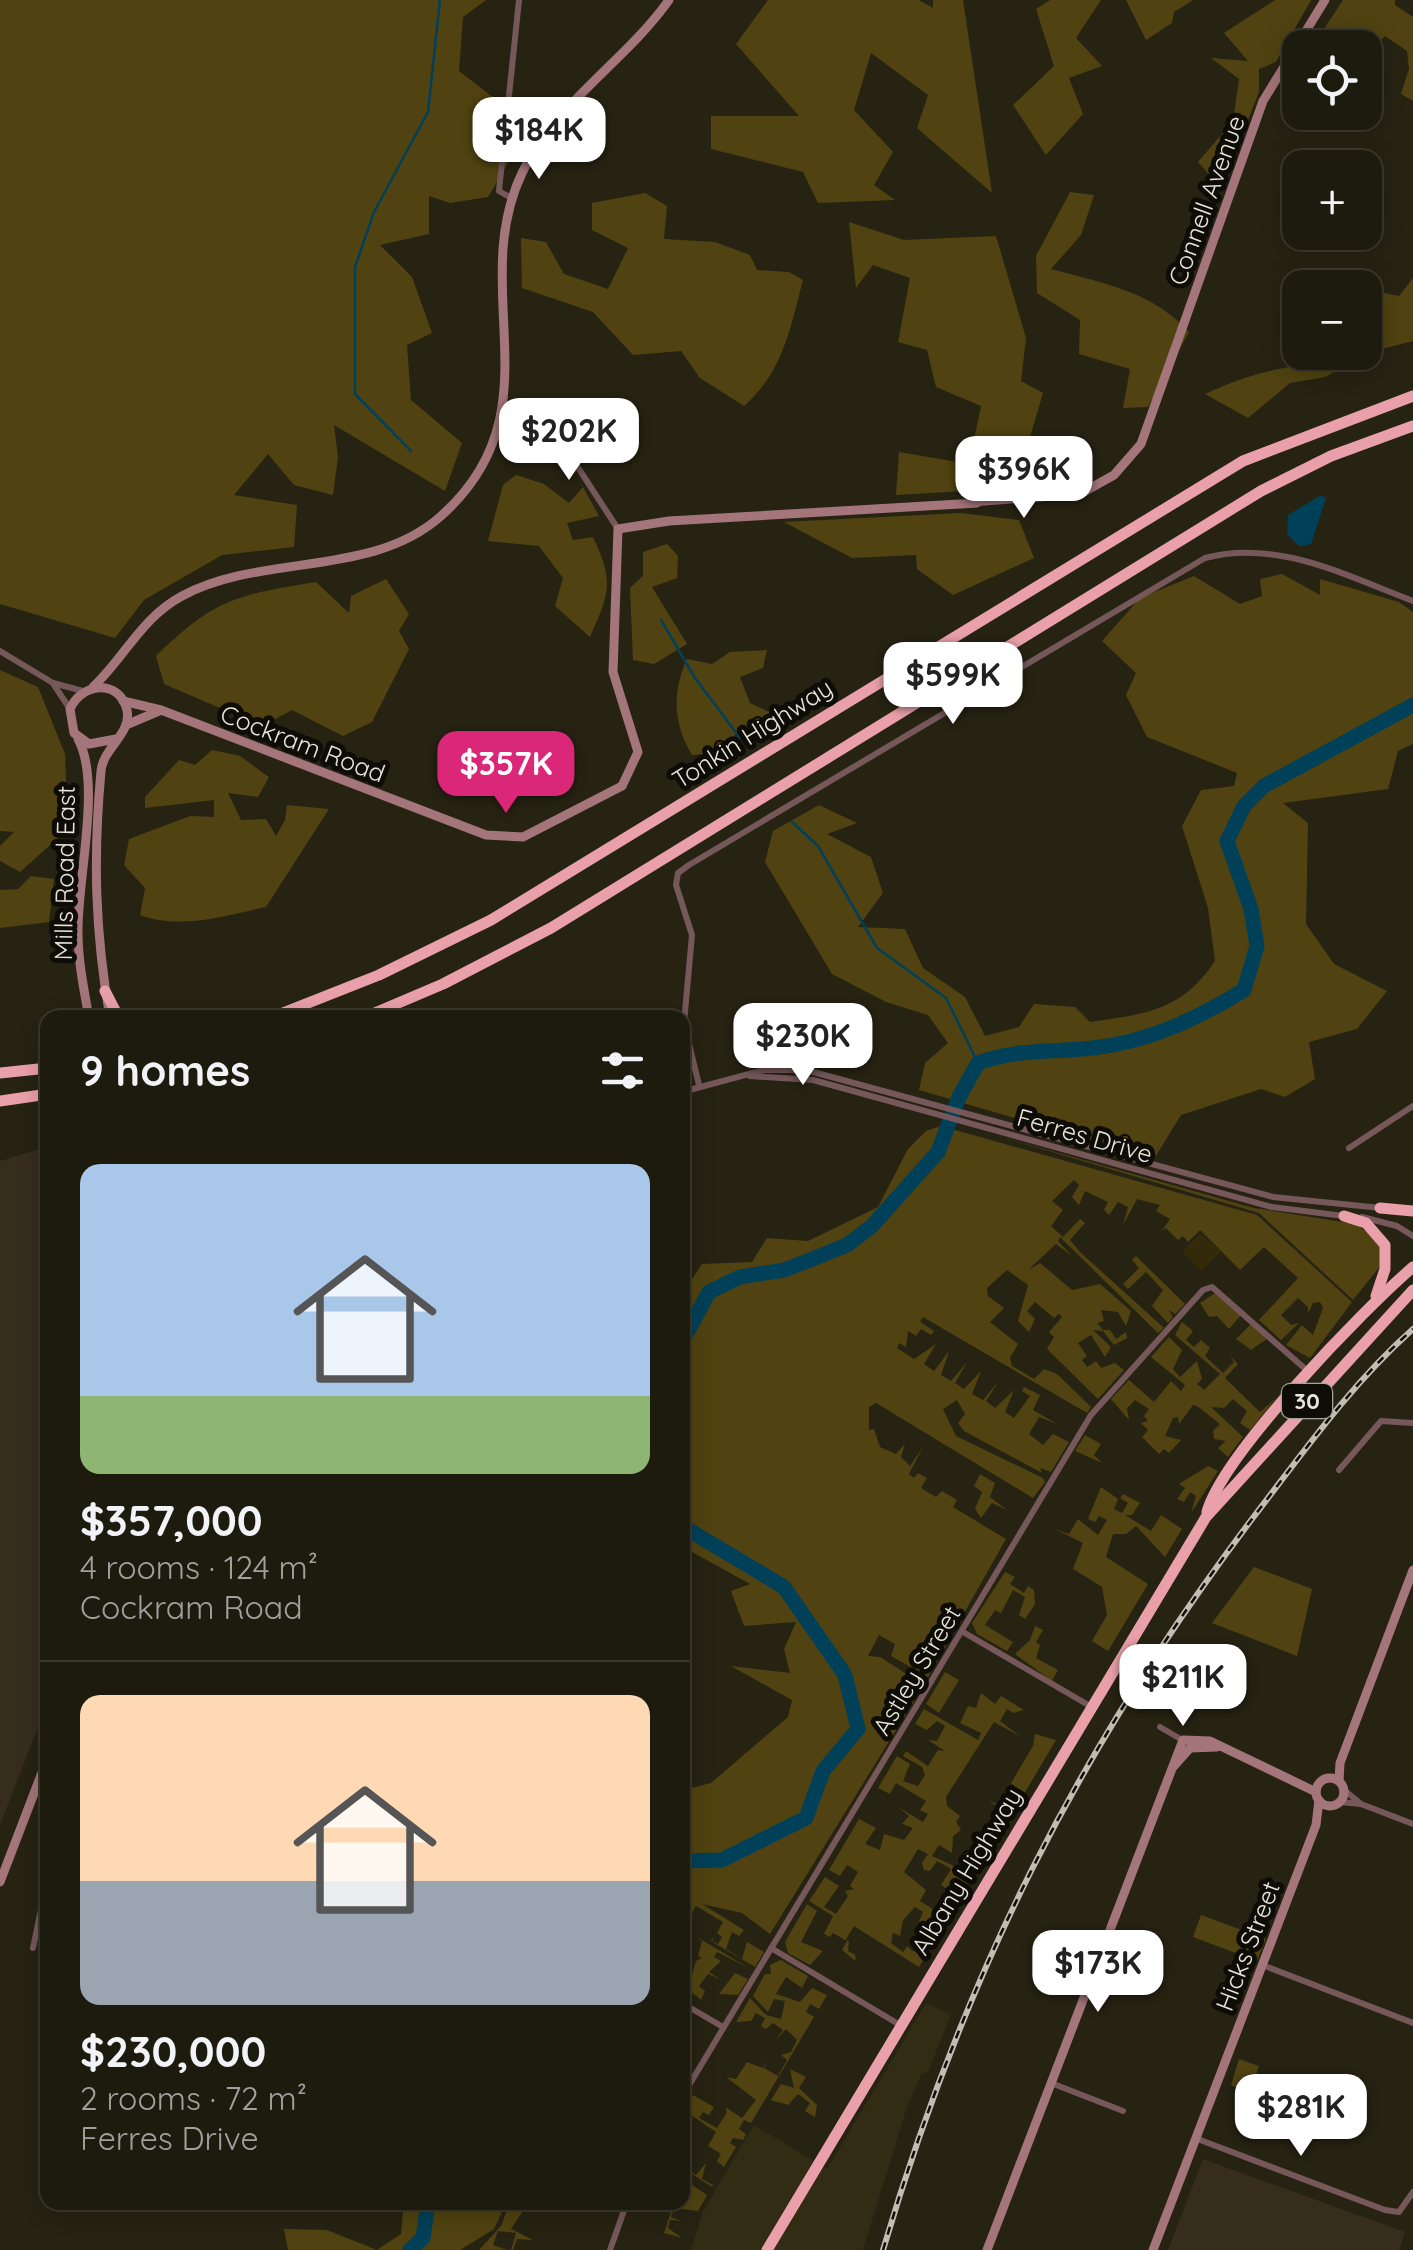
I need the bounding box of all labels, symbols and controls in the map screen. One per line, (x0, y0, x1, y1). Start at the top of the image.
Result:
map controls (1282, 30, 1382, 370)
button: locate (1282, 30, 1382, 130)
pin: $184K (469, 97, 609, 182)
text: $184K (495, 109, 583, 149)
street label: Connell Avenue (1161, 111, 1251, 289)
button: + (1282, 150, 1382, 250)
button: − (1282, 270, 1382, 370)
pin: $202K (499, 398, 639, 483)
text: $202K (521, 410, 617, 450)
pin: $396K (954, 436, 1094, 521)
text: $396K (977, 448, 1071, 488)
pin: $599K (883, 642, 1023, 727)
text: $599K (906, 654, 1000, 694)
street label: Tonkin Highway (666, 671, 838, 795)
street label: Cockram Road (216, 697, 390, 789)
pin: $357K (436, 731, 576, 816)
text: $357K (459, 743, 553, 783)
street label: Mills Road East (47, 786, 81, 960)
pin: $230K (733, 1003, 873, 1088)
text: $230K (755, 1015, 851, 1055)
icon: filters (595, 1043, 650, 1098)
text: 9 homes (80, 1044, 250, 1097)
street label: Ferres Drive (1014, 1101, 1156, 1169)
icon: home (275, 1229, 455, 1409)
road number: 30 (1282, 1384, 1332, 1418)
text: $357,000 (80, 1494, 263, 1547)
text: 4 rooms · 124 m² (80, 1547, 318, 1587)
text: Cockram Road (80, 1587, 303, 1627)
street label: Astley Street (865, 1600, 967, 1740)
pin: $211K (1113, 1644, 1253, 1729)
text: $211K (1141, 1656, 1225, 1696)
icon: home (275, 1760, 455, 1940)
street label: Albany Highway (904, 1782, 1028, 1960)
street label: Hicks Street (1208, 1877, 1286, 2015)
pin: $173K (1028, 1930, 1168, 2015)
text: $173K (1054, 1942, 1142, 1982)
text: $230,000 (80, 2025, 266, 2078)
pin: $281K (1231, 2074, 1371, 2159)
text: 2 rooms · 72 m² (80, 2078, 307, 2118)
text: $281K (1257, 2086, 1345, 2126)
text: Ferres Drive (80, 2118, 259, 2158)

